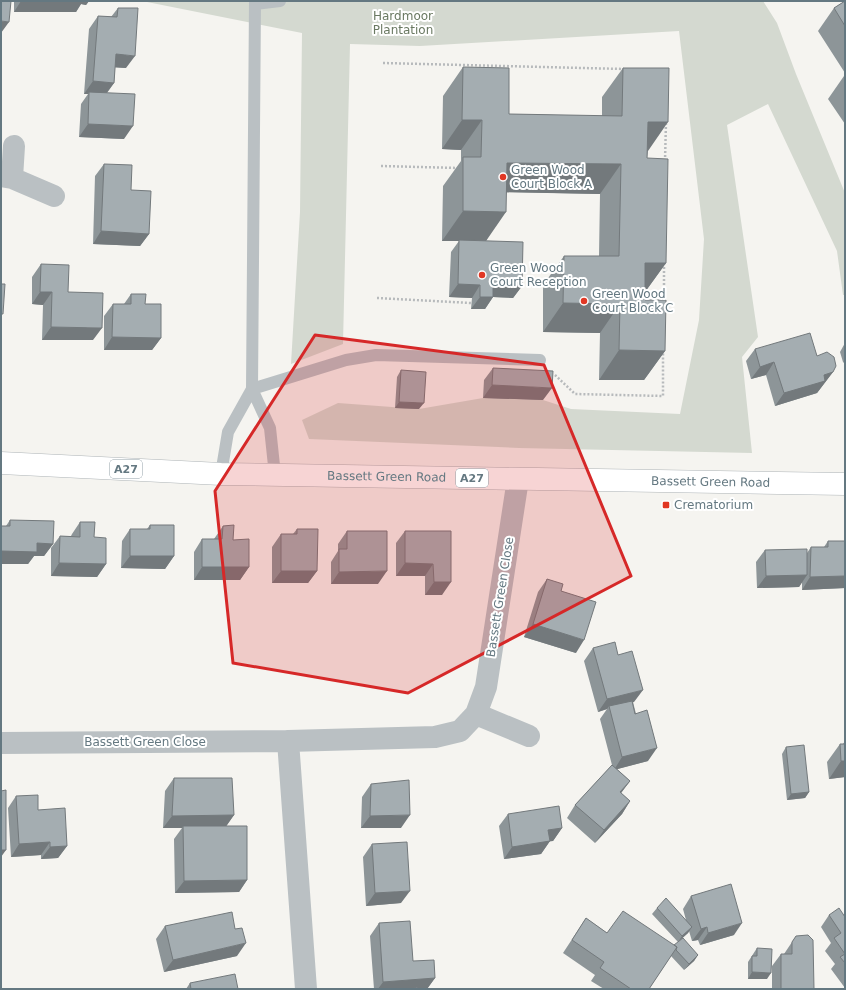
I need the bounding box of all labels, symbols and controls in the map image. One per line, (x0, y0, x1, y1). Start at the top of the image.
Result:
park label: Hardmoor Plantation (373, 9, 433, 37)
place label: Green Wood Court Block A (511, 163, 593, 191)
marker: Green Wood Court Block A (498, 172, 508, 182)
place label: Green Wood Court Reception (490, 261, 587, 289)
marker: Green Wood Court Reception (477, 270, 487, 280)
place label: Green Wood Court Block C (592, 287, 673, 315)
marker: Green Wood Court Block C (579, 296, 589, 306)
road number: A27 (110, 460, 142, 478)
street label: Bassett Green Road (327, 469, 446, 485)
road number: A27 (456, 469, 488, 487)
street label: Bassett Green Road (651, 474, 770, 490)
place label: Crematorium (674, 498, 753, 512)
marker: Crematorium (661, 500, 671, 510)
street label: Bassett Green Close (484, 536, 516, 658)
street label: Bassett Green Close (84, 735, 206, 749)

